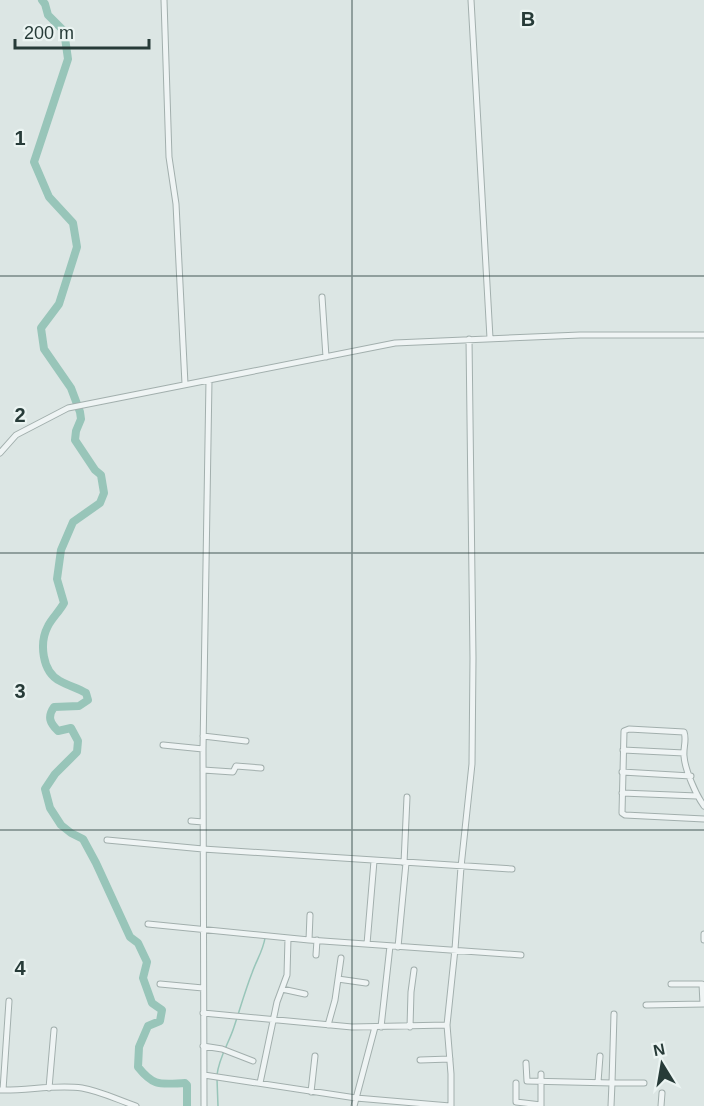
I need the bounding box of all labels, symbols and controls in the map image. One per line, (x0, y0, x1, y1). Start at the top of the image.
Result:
text: B (521, 8, 535, 30)
scale bar (15, 12, 148, 50)
text: 200 m (24, 23, 74, 43)
text: 1 (14, 127, 26, 149)
text: 2 (14, 404, 26, 426)
text: 3 (14, 680, 26, 702)
text: 4 (14, 957, 26, 979)
north arrow (632, 1034, 692, 1094)
text: N (652, 1040, 667, 1059)

